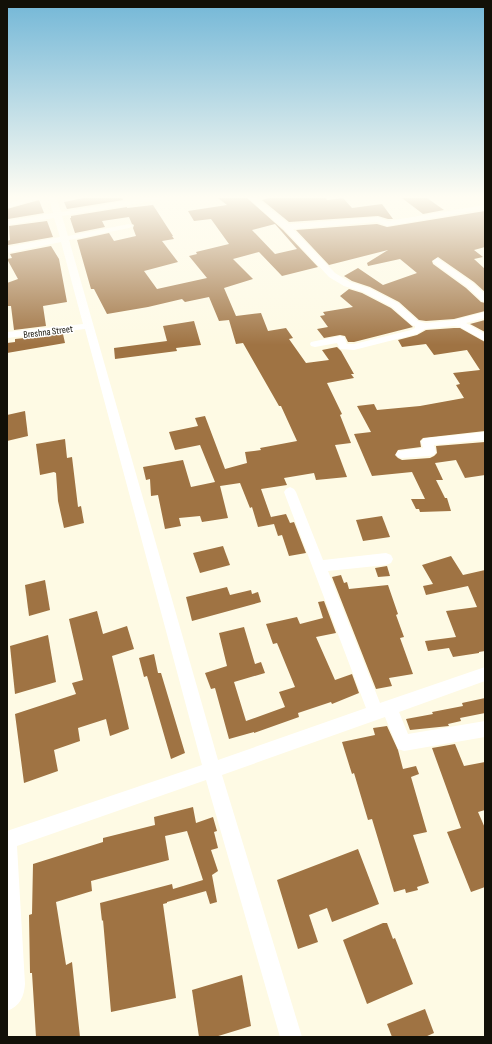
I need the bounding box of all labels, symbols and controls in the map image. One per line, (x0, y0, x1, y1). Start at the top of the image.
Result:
street label: Breshna Street (23, 323, 74, 341)

